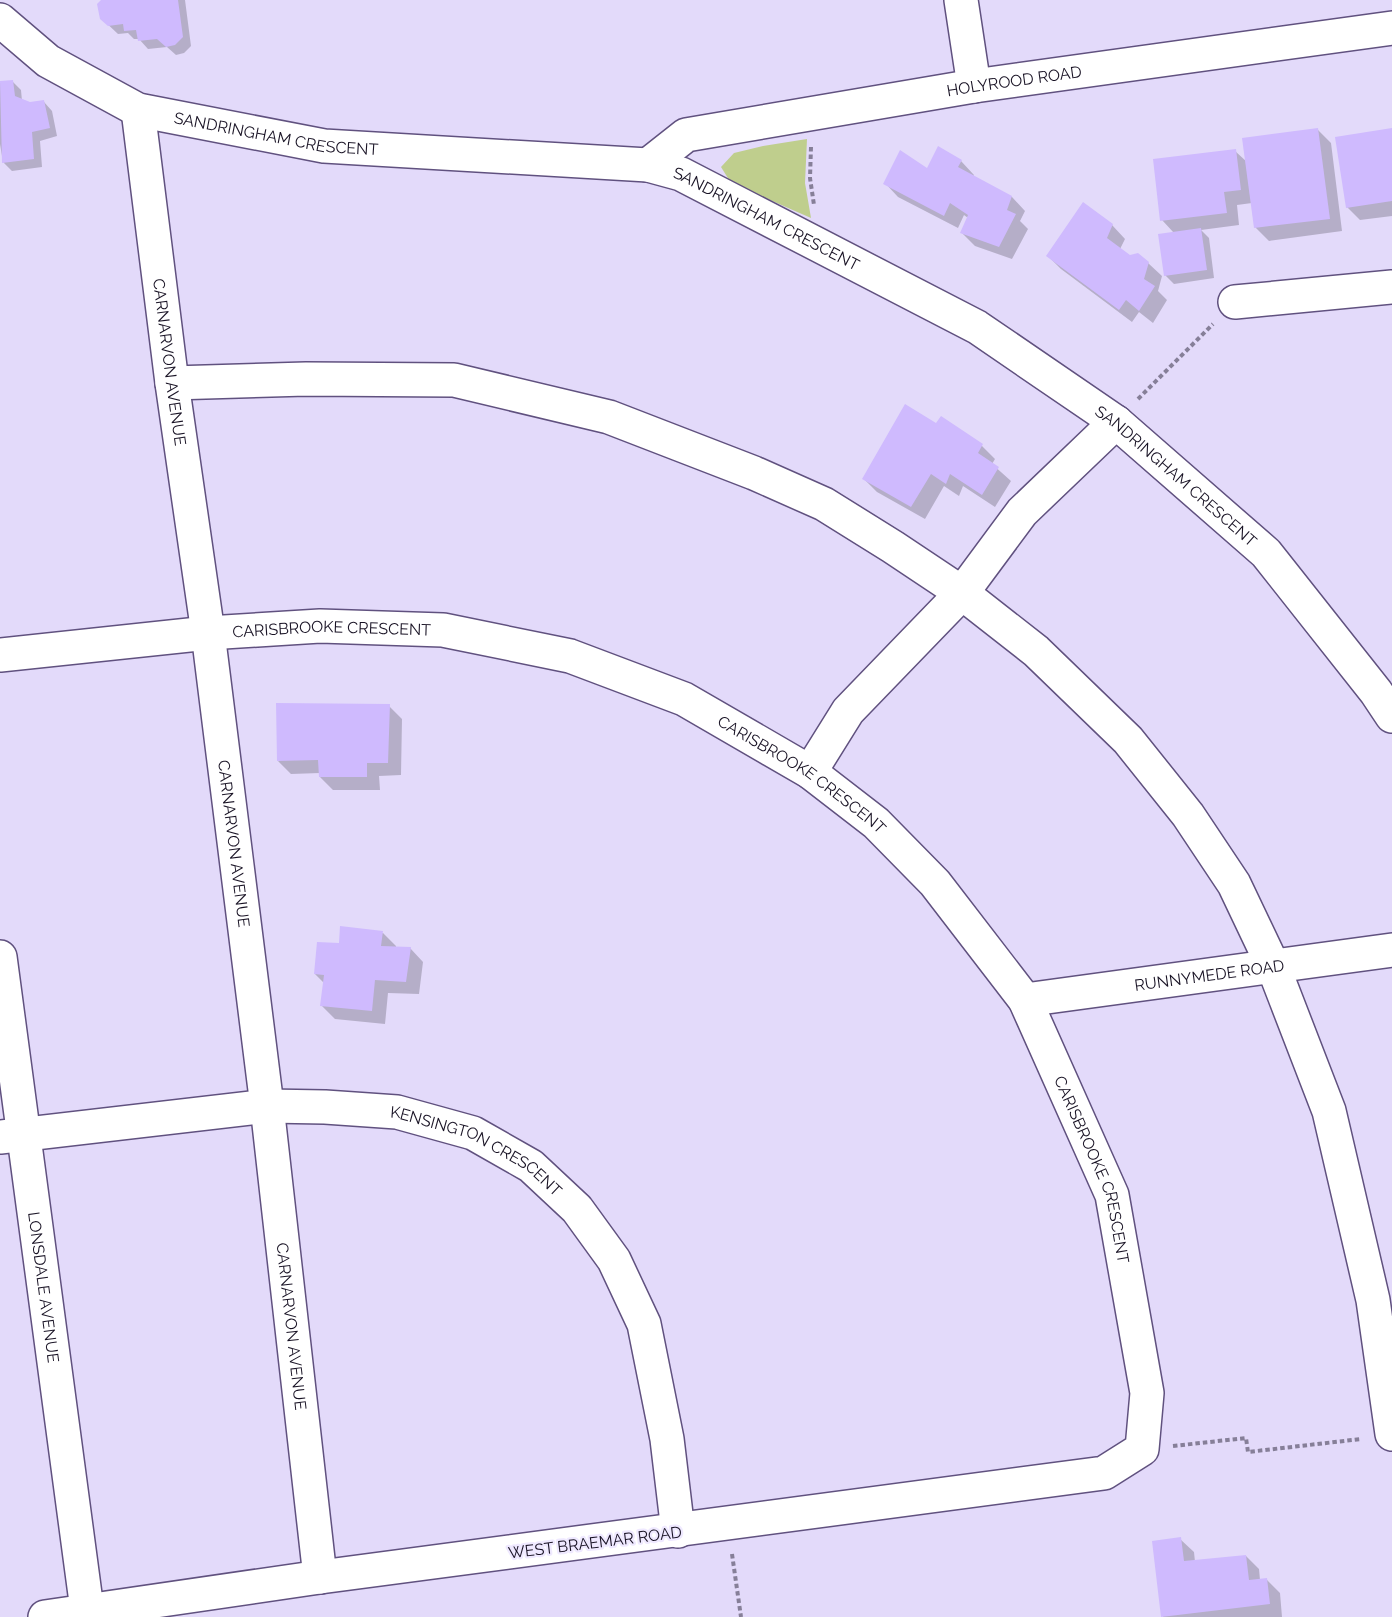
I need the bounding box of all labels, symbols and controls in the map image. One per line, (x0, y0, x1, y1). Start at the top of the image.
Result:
street label: HOLYROOD ROAD (945, 62, 1083, 100)
street label: SANDRINGHAM CRESCENT (172, 108, 379, 159)
street label: SANDRINGHAM CRESCENT (671, 163, 863, 275)
street label: CARNARVON AVENUE (149, 277, 190, 447)
street label: SANDRINGHAM CRESCENT (1092, 402, 1261, 551)
street label: CARISBROOKE CRESCENT (232, 617, 431, 641)
street label: CARISBROOKE CRESCENT (714, 712, 890, 838)
street label: CARNARVON AVENUE (214, 759, 254, 929)
street label: RUNNYMEDE ROAD (1133, 956, 1286, 995)
street label: CARISBROOKE CRESCENT (1050, 1073, 1133, 1265)
street label: KENSINGTON CRESCENT (390, 1103, 566, 1200)
street label: LONSDALE AVENUE (24, 1210, 63, 1364)
street label: CARNARVON AVENUE (272, 1241, 310, 1411)
street label: WEST BRAEMAR ROAD (507, 1522, 683, 1563)

